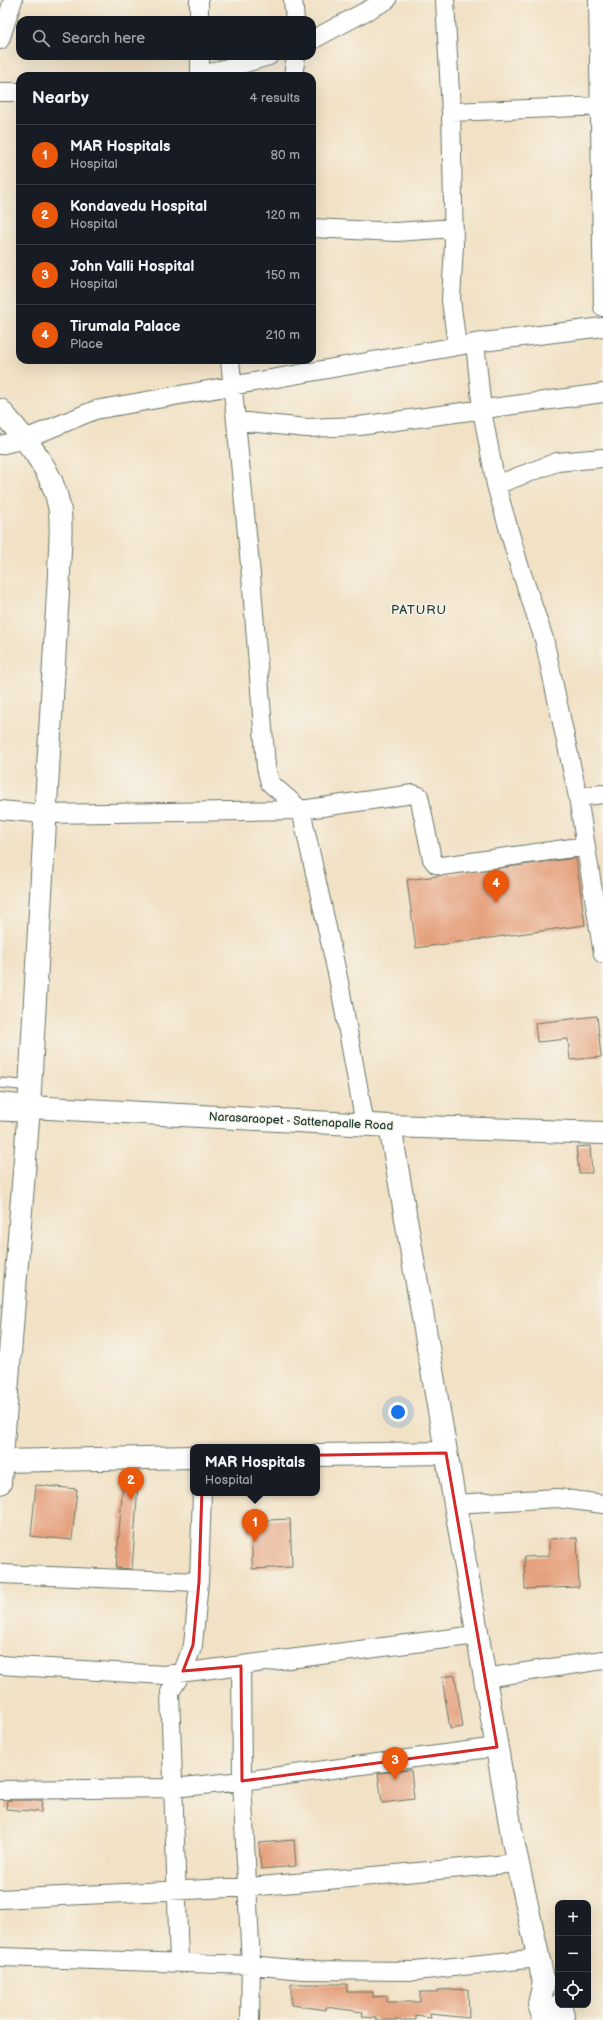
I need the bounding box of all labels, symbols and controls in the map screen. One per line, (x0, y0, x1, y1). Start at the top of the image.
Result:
search box (16, 16, 316, 60)
icon: search (30, 27, 52, 49)
text: Search here (62, 29, 145, 48)
text: Nearby (32, 88, 89, 108)
text: 4 results (250, 90, 300, 106)
text: MAR Hospitals (70, 137, 170, 156)
text: 1 (42, 147, 48, 163)
text: 80 m (271, 147, 300, 163)
text: Hospital (70, 156, 118, 172)
text: Kondavedu Hospital (70, 197, 207, 216)
text: 2 (41, 207, 49, 223)
text: 120 m (265, 207, 300, 223)
text: Hospital (70, 216, 118, 232)
text: John Valli Hospital (70, 257, 194, 276)
text: 3 (41, 267, 49, 283)
text: 150 m (266, 267, 300, 283)
text: Hospital (70, 276, 118, 292)
text: Tirumala Palace (70, 317, 180, 336)
text: 4 (41, 327, 49, 343)
text: 210 m (266, 327, 300, 343)
text: Place (70, 336, 103, 352)
district label: PATURU (391, 602, 447, 618)
pin: 4 (483, 870, 509, 903)
street label: Narasaraopet - Sattenapalle Road (208, 1109, 394, 1134)
your location (388, 1402, 408, 1422)
popup (190, 1444, 320, 1496)
text: MAR Hospitals (205, 1453, 305, 1472)
pin: 2 (118, 1467, 144, 1500)
text: Hospital (205, 1472, 253, 1488)
pin: 1 (242, 1509, 268, 1542)
pin: 3 (382, 1747, 408, 1780)
map controls (555, 1900, 591, 2008)
button: + (555, 1900, 591, 1936)
button: − (555, 1936, 591, 1972)
button: locate (555, 1972, 591, 2008)

